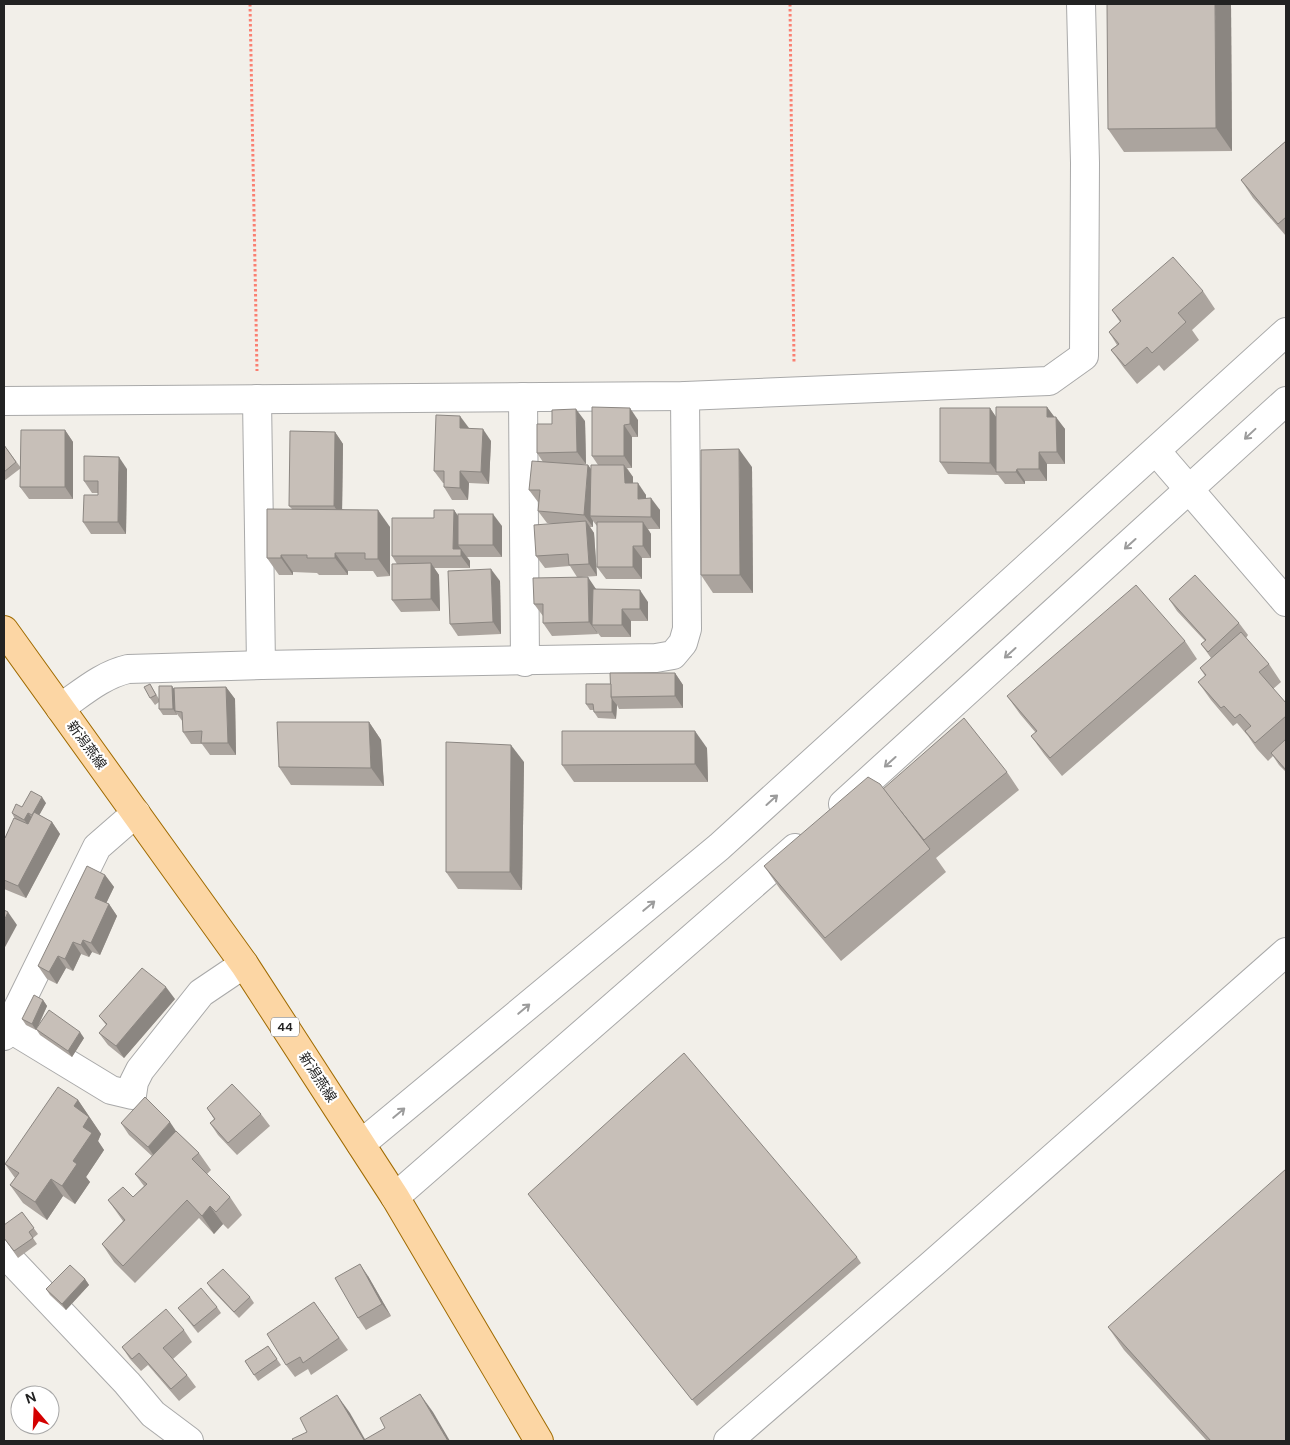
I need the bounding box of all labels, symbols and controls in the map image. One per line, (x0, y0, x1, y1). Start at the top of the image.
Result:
one-way arrow (1244, 428, 1257, 440)
one-way arrow (1124, 538, 1137, 550)
one-way arrow (1004, 647, 1016, 659)
street label: 新潟燕線 (63, 717, 111, 773)
one-way arrow (883, 756, 896, 768)
one-way arrow (766, 794, 779, 805)
one-way arrow (642, 900, 655, 911)
one-way arrow (517, 1004, 530, 1015)
road number: 44 (271, 1018, 299, 1036)
street label: 新潟燕線 (295, 1049, 341, 1105)
one-way arrow (392, 1108, 405, 1119)
north arrow (10, 1385, 60, 1435)
text: N (23, 1388, 39, 1408)

